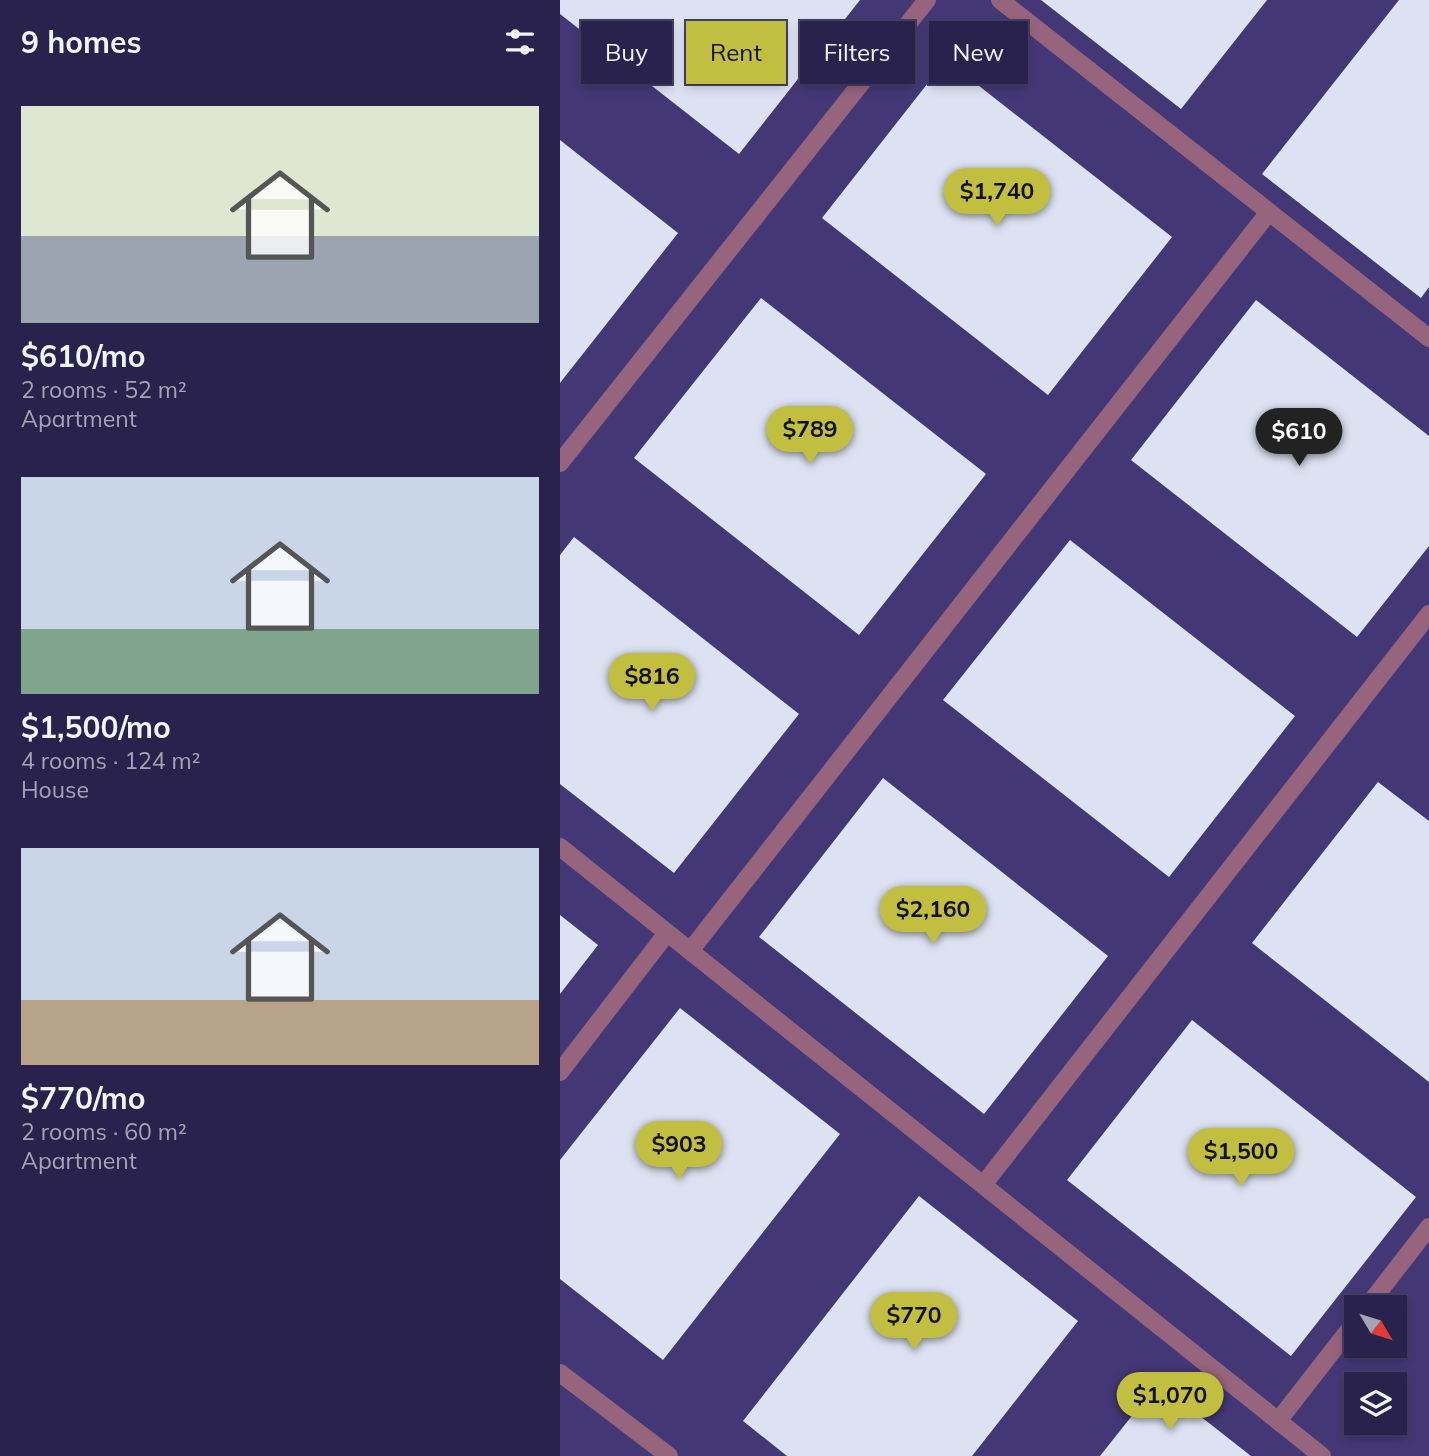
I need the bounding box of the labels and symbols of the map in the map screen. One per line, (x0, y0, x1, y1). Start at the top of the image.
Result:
pin: $1,740 (940, 168, 1054, 228)
pin: $789 (769, 406, 851, 466)
pin: $610 (1258, 408, 1340, 468)
pin: $816 (611, 654, 693, 713)
pin: $2,160 (876, 886, 990, 946)
pin: $903 (638, 1122, 720, 1181)
pin: $1,500 (1184, 1128, 1298, 1188)
pin: $770 (873, 1292, 955, 1352)
north arrow (1344, 1295, 1407, 1358)
pin: $1,070 (1113, 1372, 1227, 1432)

